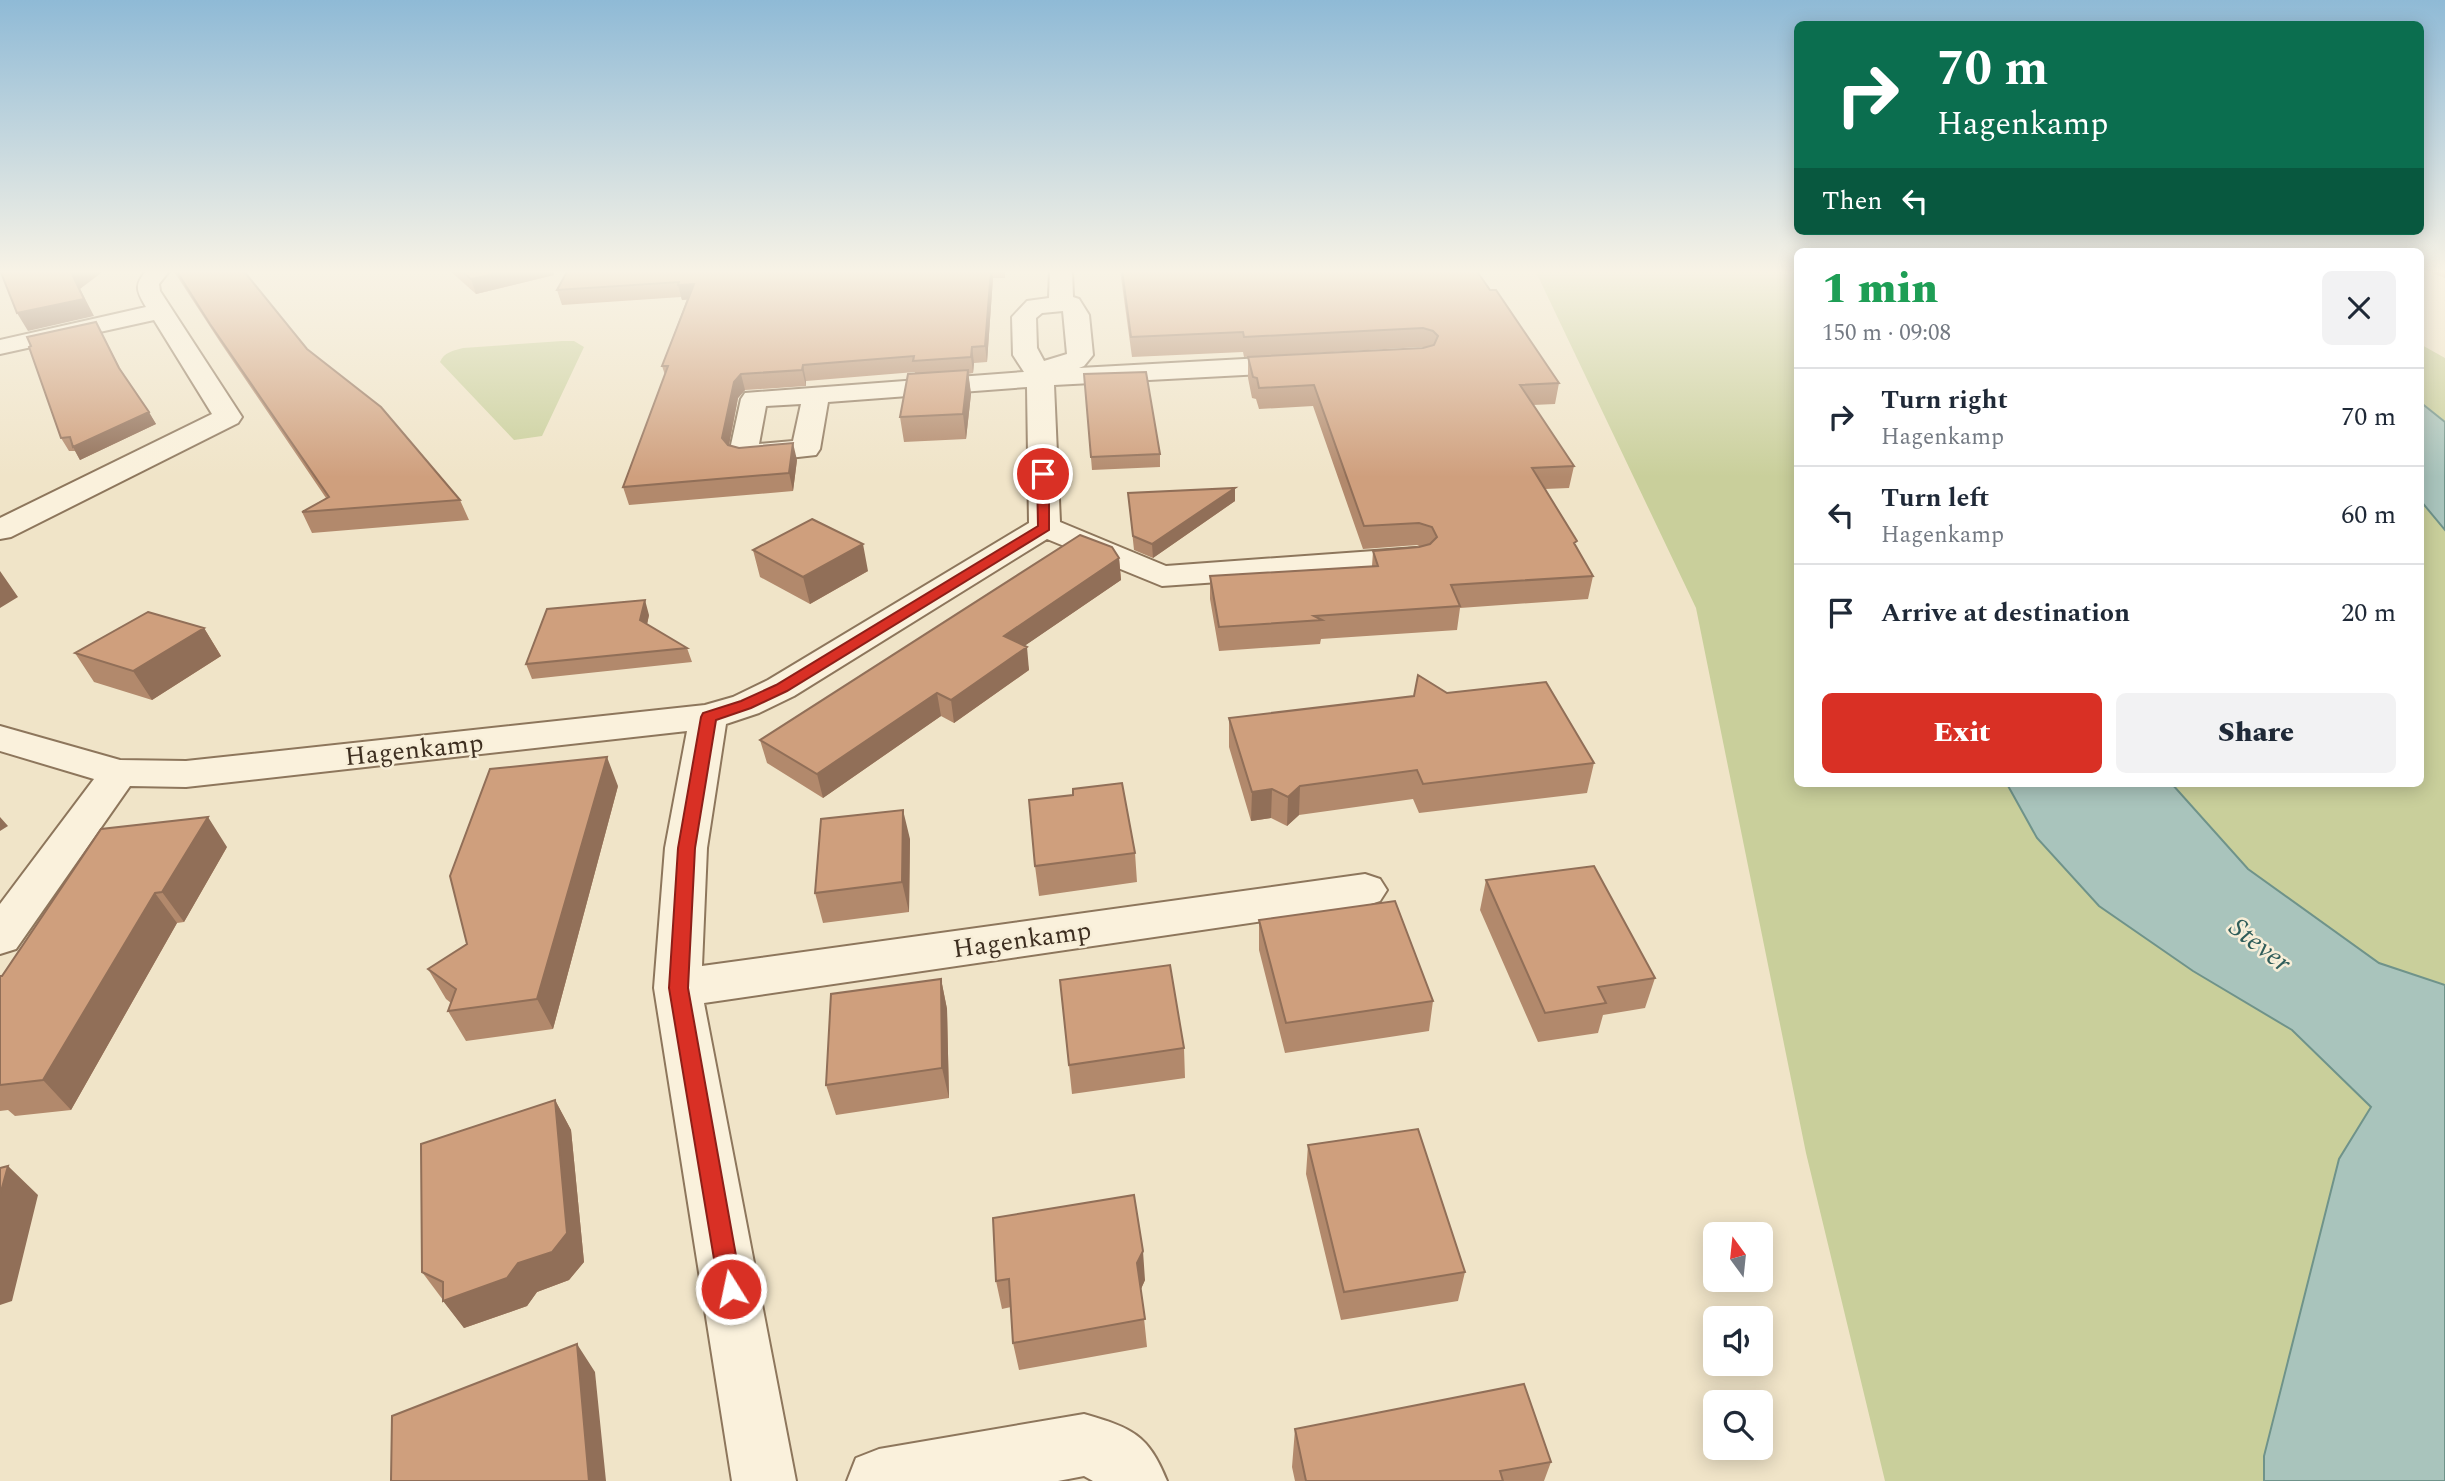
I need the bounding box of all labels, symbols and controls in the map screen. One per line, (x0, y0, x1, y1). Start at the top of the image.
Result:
text: 70 m (1937, 32, 2048, 107)
icon: right (1822, 49, 1913, 140)
text: Hagenkamp (1937, 100, 2108, 149)
text: Then (1822, 181, 1882, 221)
icon: left (1896, 182, 1934, 220)
text: 1 min (1822, 258, 1938, 321)
button: close (2322, 271, 2396, 345)
text: 150 m · 09:08 (1822, 316, 1951, 351)
text: Turn right (1881, 380, 2008, 420)
text: 70 m (2341, 397, 2396, 437)
icon: right (1822, 398, 1860, 436)
text: Hagenkamp (1881, 420, 2004, 455)
pin (1013, 444, 1073, 504)
icon: arrive (1024, 455, 1062, 493)
text: Turn left (1881, 478, 1989, 518)
text: 60 m (2341, 495, 2396, 535)
icon: left (1822, 496, 1860, 534)
text: Hagenkamp (1881, 518, 2004, 553)
text: Arrive at destination (1881, 593, 2130, 633)
text: 20 m (2341, 593, 2396, 633)
icon: arrive (1822, 594, 1860, 632)
button: Exit (1822, 693, 2102, 773)
button: Share (2116, 693, 2396, 773)
street label: Hagenkamp (343, 723, 485, 777)
water label: Stever (2220, 907, 2301, 984)
street label: Hagenkamp (950, 910, 1094, 969)
north arrow (1703, 1222, 1773, 1292)
map controls (1703, 1222, 1773, 1460)
position arrow (694, 1252, 768, 1326)
button: sound (1703, 1306, 1773, 1376)
button: search (1703, 1390, 1773, 1460)

